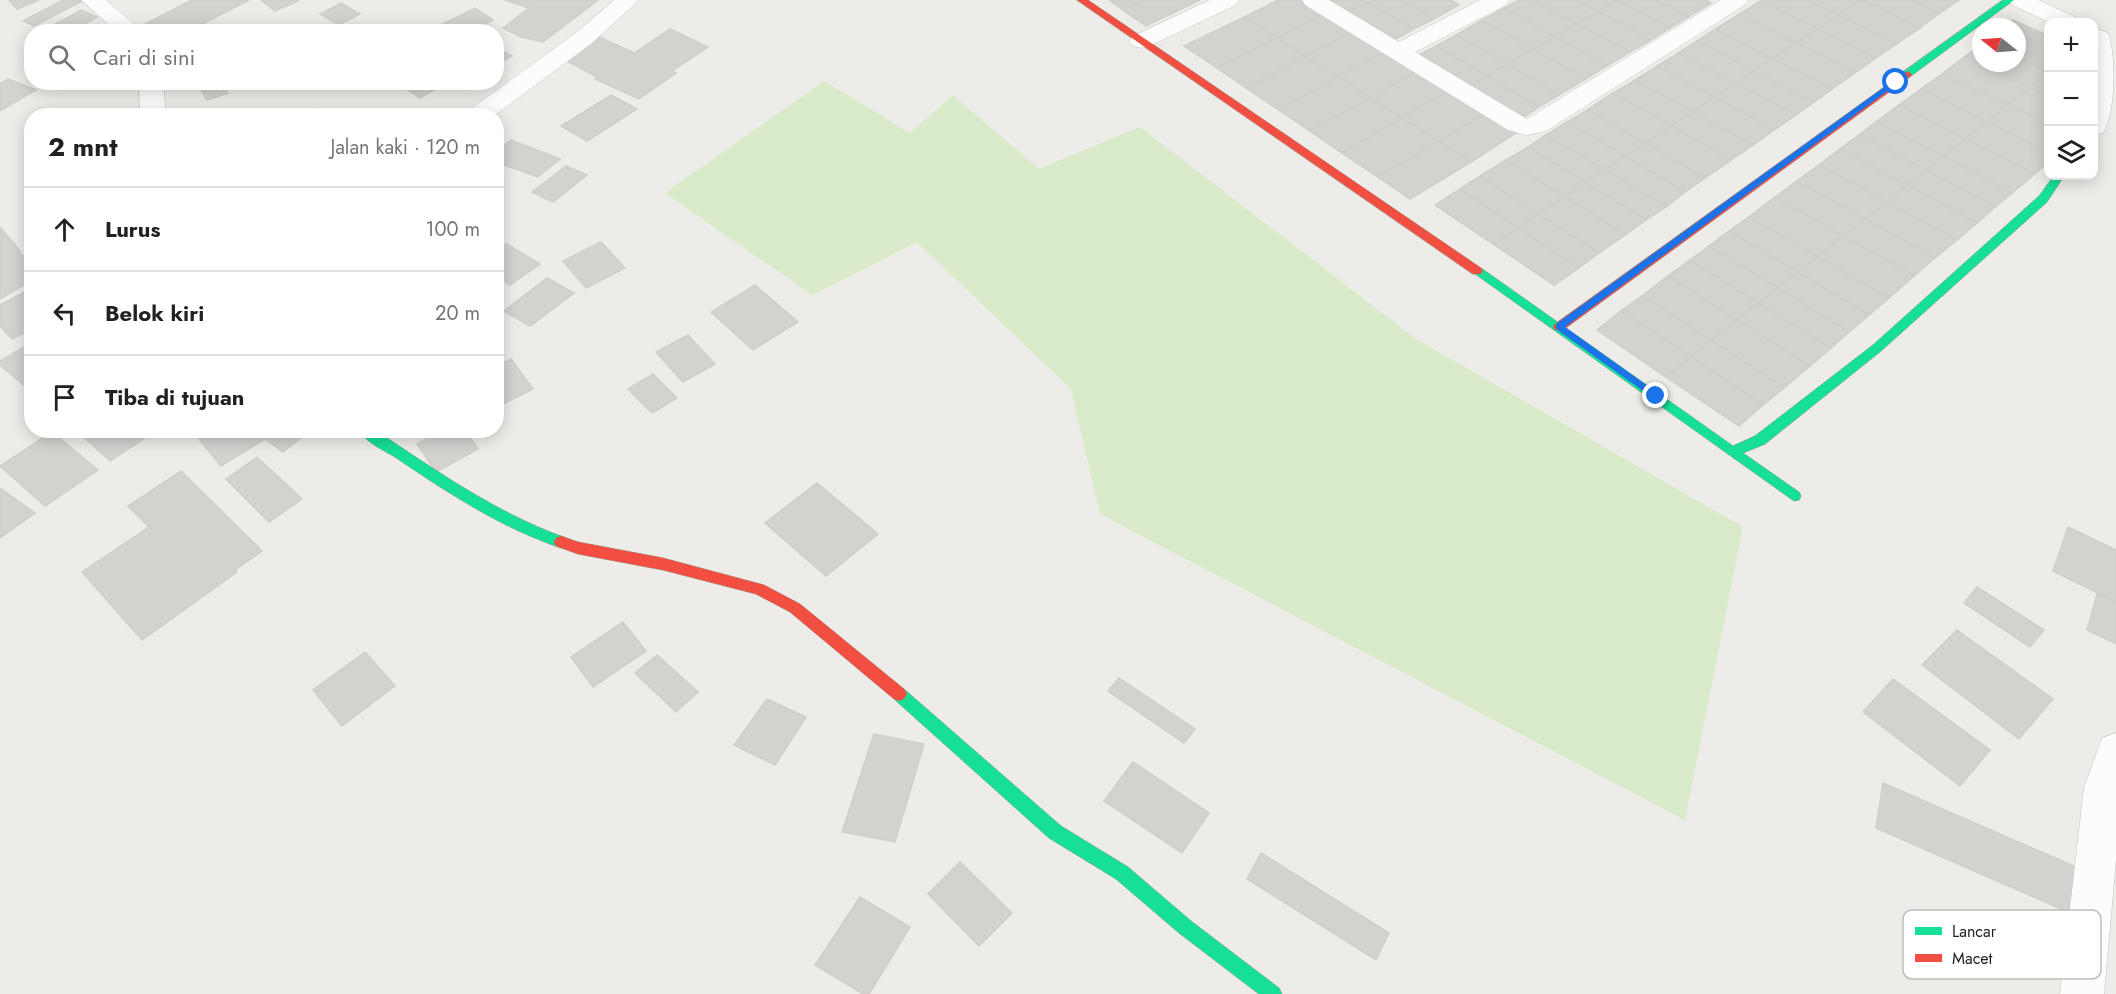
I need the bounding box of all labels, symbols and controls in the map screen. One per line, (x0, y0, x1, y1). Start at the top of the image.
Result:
north arrow (1972, 18, 2026, 72)
map controls (2044, 18, 2098, 180)
button: + (2044, 18, 2098, 72)
search box (24, 24, 504, 90)
icon: search (45, 41, 78, 74)
text: Cari di sini (93, 41, 195, 73)
route start (1882, 68, 1908, 94)
button: − (2044, 72, 2098, 126)
button: layers (2044, 126, 2098, 180)
text: 2 mnt (48, 128, 117, 166)
text: Jalan kaki · 120 m (330, 133, 480, 162)
icon: ahead (48, 213, 81, 246)
text: Lurus (105, 213, 161, 245)
text: 100 m (425, 215, 480, 244)
icon: left (48, 297, 81, 330)
text: Belok kiri (105, 297, 204, 329)
text: 20 m (435, 299, 480, 328)
icon: arrive (48, 381, 81, 414)
text: Tiba di tujuan (105, 381, 244, 413)
route end (1642, 382, 1668, 408)
legend (1903, 910, 2101, 979)
text: Lancar (1952, 920, 1997, 943)
text: Macet (1952, 947, 1993, 970)

